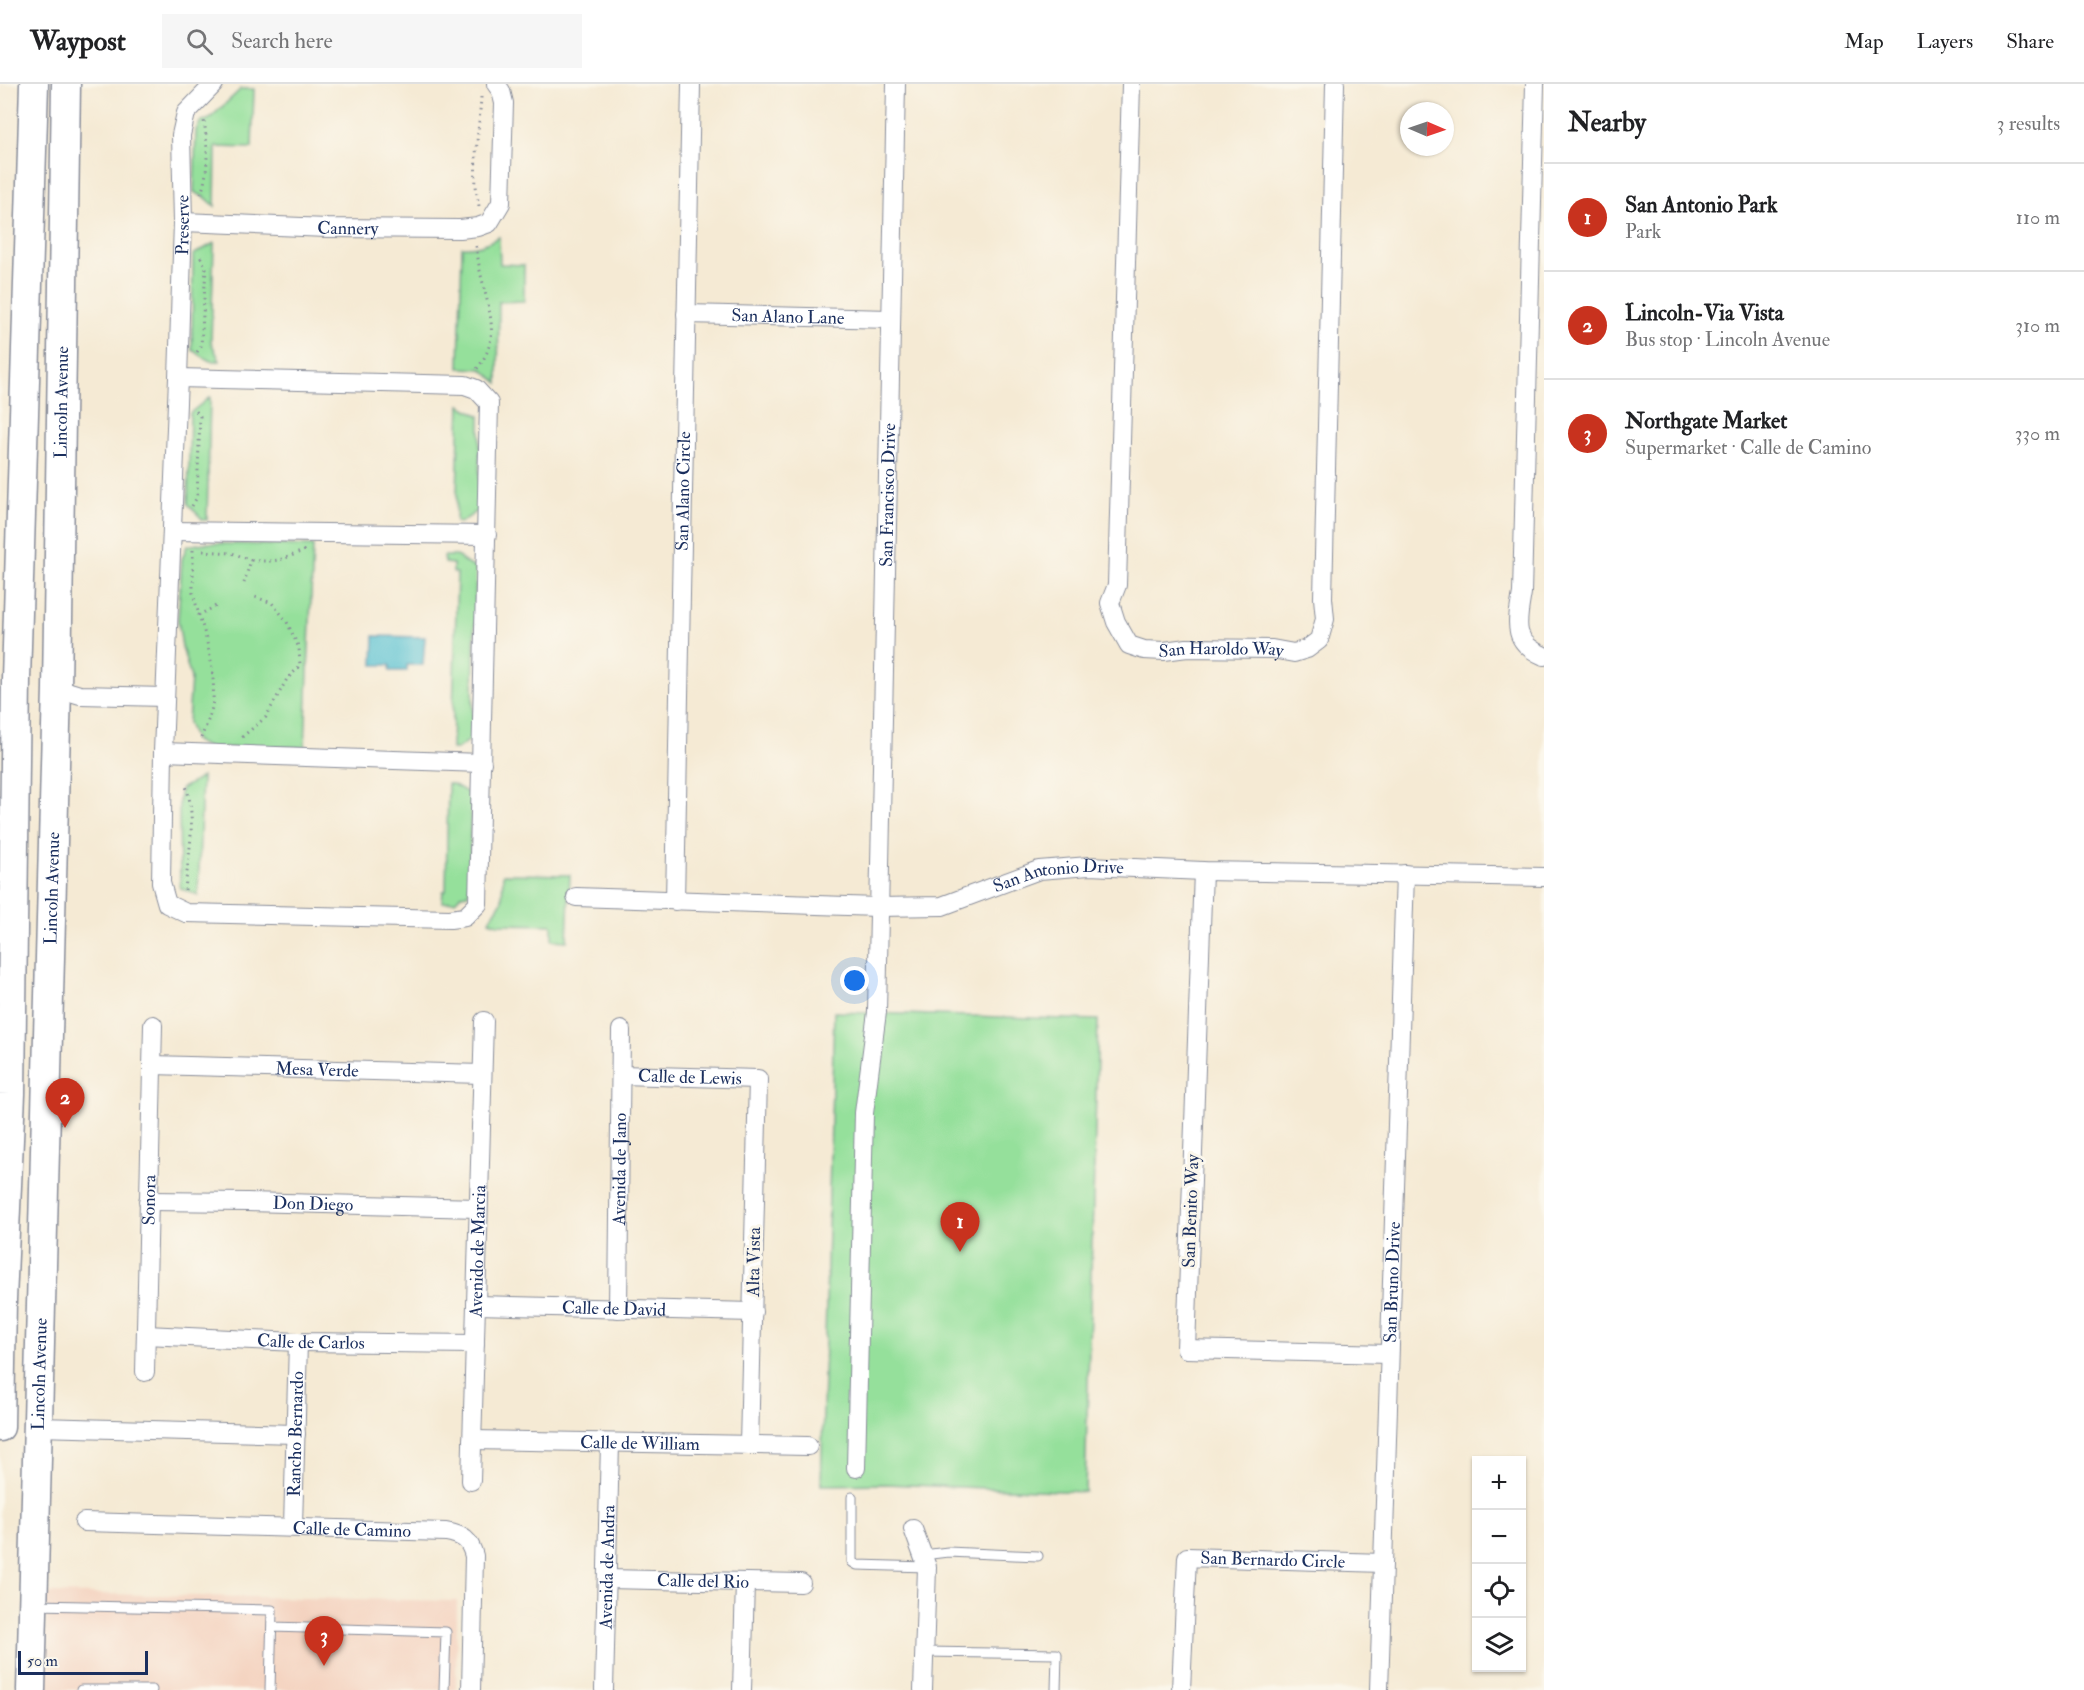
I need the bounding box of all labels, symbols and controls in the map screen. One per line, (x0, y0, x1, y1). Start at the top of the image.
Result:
search box (162, 14, 582, 68)
text: Waypost (30, 24, 126, 59)
icon: search (183, 25, 216, 58)
text: Search here (231, 27, 333, 55)
text: Map (1844, 28, 1884, 55)
text: Layers (1917, 28, 1973, 55)
text: Share (2006, 28, 2054, 55)
north arrow (1400, 102, 1454, 156)
text: Nearby (1568, 107, 1646, 139)
text: 3 results (1997, 111, 2060, 136)
text: San Antonio Park (1625, 191, 1777, 219)
street label: Preserve (170, 194, 195, 256)
text: 1 (1584, 205, 1591, 230)
text: 110 m (2016, 205, 2060, 230)
street label: Cannery (317, 216, 380, 240)
text: Park (1625, 219, 1661, 244)
text: Lincoln-Via Vista (1625, 299, 1784, 327)
street label: San Alano Lane (731, 304, 845, 329)
text: 2 (1582, 313, 1593, 338)
text: 310 m (2015, 313, 2060, 338)
text: Bus stop · Lincoln Avenue (1625, 327, 1830, 352)
street label: Lincoln Avenue (49, 345, 74, 459)
text: Northgate Market (1625, 407, 1787, 435)
text: 3 (1584, 421, 1591, 446)
text: 330 m (2015, 421, 2060, 446)
street label: San Francisco Drive (875, 422, 901, 567)
street label: San Alano Circle (670, 431, 696, 551)
text: Supermarket · Calle de Camino (1625, 435, 1871, 460)
street label: San Haroldo Way (1158, 636, 1287, 663)
street label: Lincoln Avenue (39, 831, 65, 945)
street label: San Antonio Drive (990, 854, 1125, 898)
your location (840, 966, 869, 995)
street label: Mesa Verde (275, 1057, 360, 1082)
street label: Calle de Lewis (638, 1064, 742, 1090)
pin: 2 (46, 1078, 84, 1128)
street label: Avenida de Jano (607, 1112, 632, 1226)
street label: San Benito Way (1178, 1153, 1205, 1268)
street label: Sonora (137, 1174, 161, 1226)
street label: Avenido de Marcia (464, 1184, 491, 1319)
street label: Don Diego (272, 1191, 354, 1216)
pin: 1 (940, 1202, 980, 1252)
street label: San Bruno Drive (1379, 1221, 1405, 1343)
street label: Alta Vista (742, 1226, 766, 1298)
street label: Calle de David (561, 1296, 667, 1321)
street label: Lincoln Avenue (26, 1317, 52, 1431)
street label: Calle de Carlos (256, 1329, 365, 1354)
street label: Rancho Bernardo (282, 1371, 309, 1497)
street label: Calle de William (580, 1430, 700, 1456)
map controls (1472, 1456, 1526, 1672)
button: + (1472, 1456, 1526, 1510)
street label: Avenida de Andra (594, 1504, 620, 1630)
button: − (1472, 1510, 1526, 1564)
street label: Calle de Camino (292, 1516, 412, 1543)
street label: San Bernardo Circle (1200, 1546, 1346, 1573)
button: locate (1472, 1564, 1526, 1618)
street label: Calle del Rio (657, 1569, 750, 1593)
pin: 3 (304, 1616, 344, 1666)
button: layers (1472, 1618, 1526, 1672)
scale bar (18, 1648, 148, 1676)
text: 50 m (27, 1651, 58, 1671)

